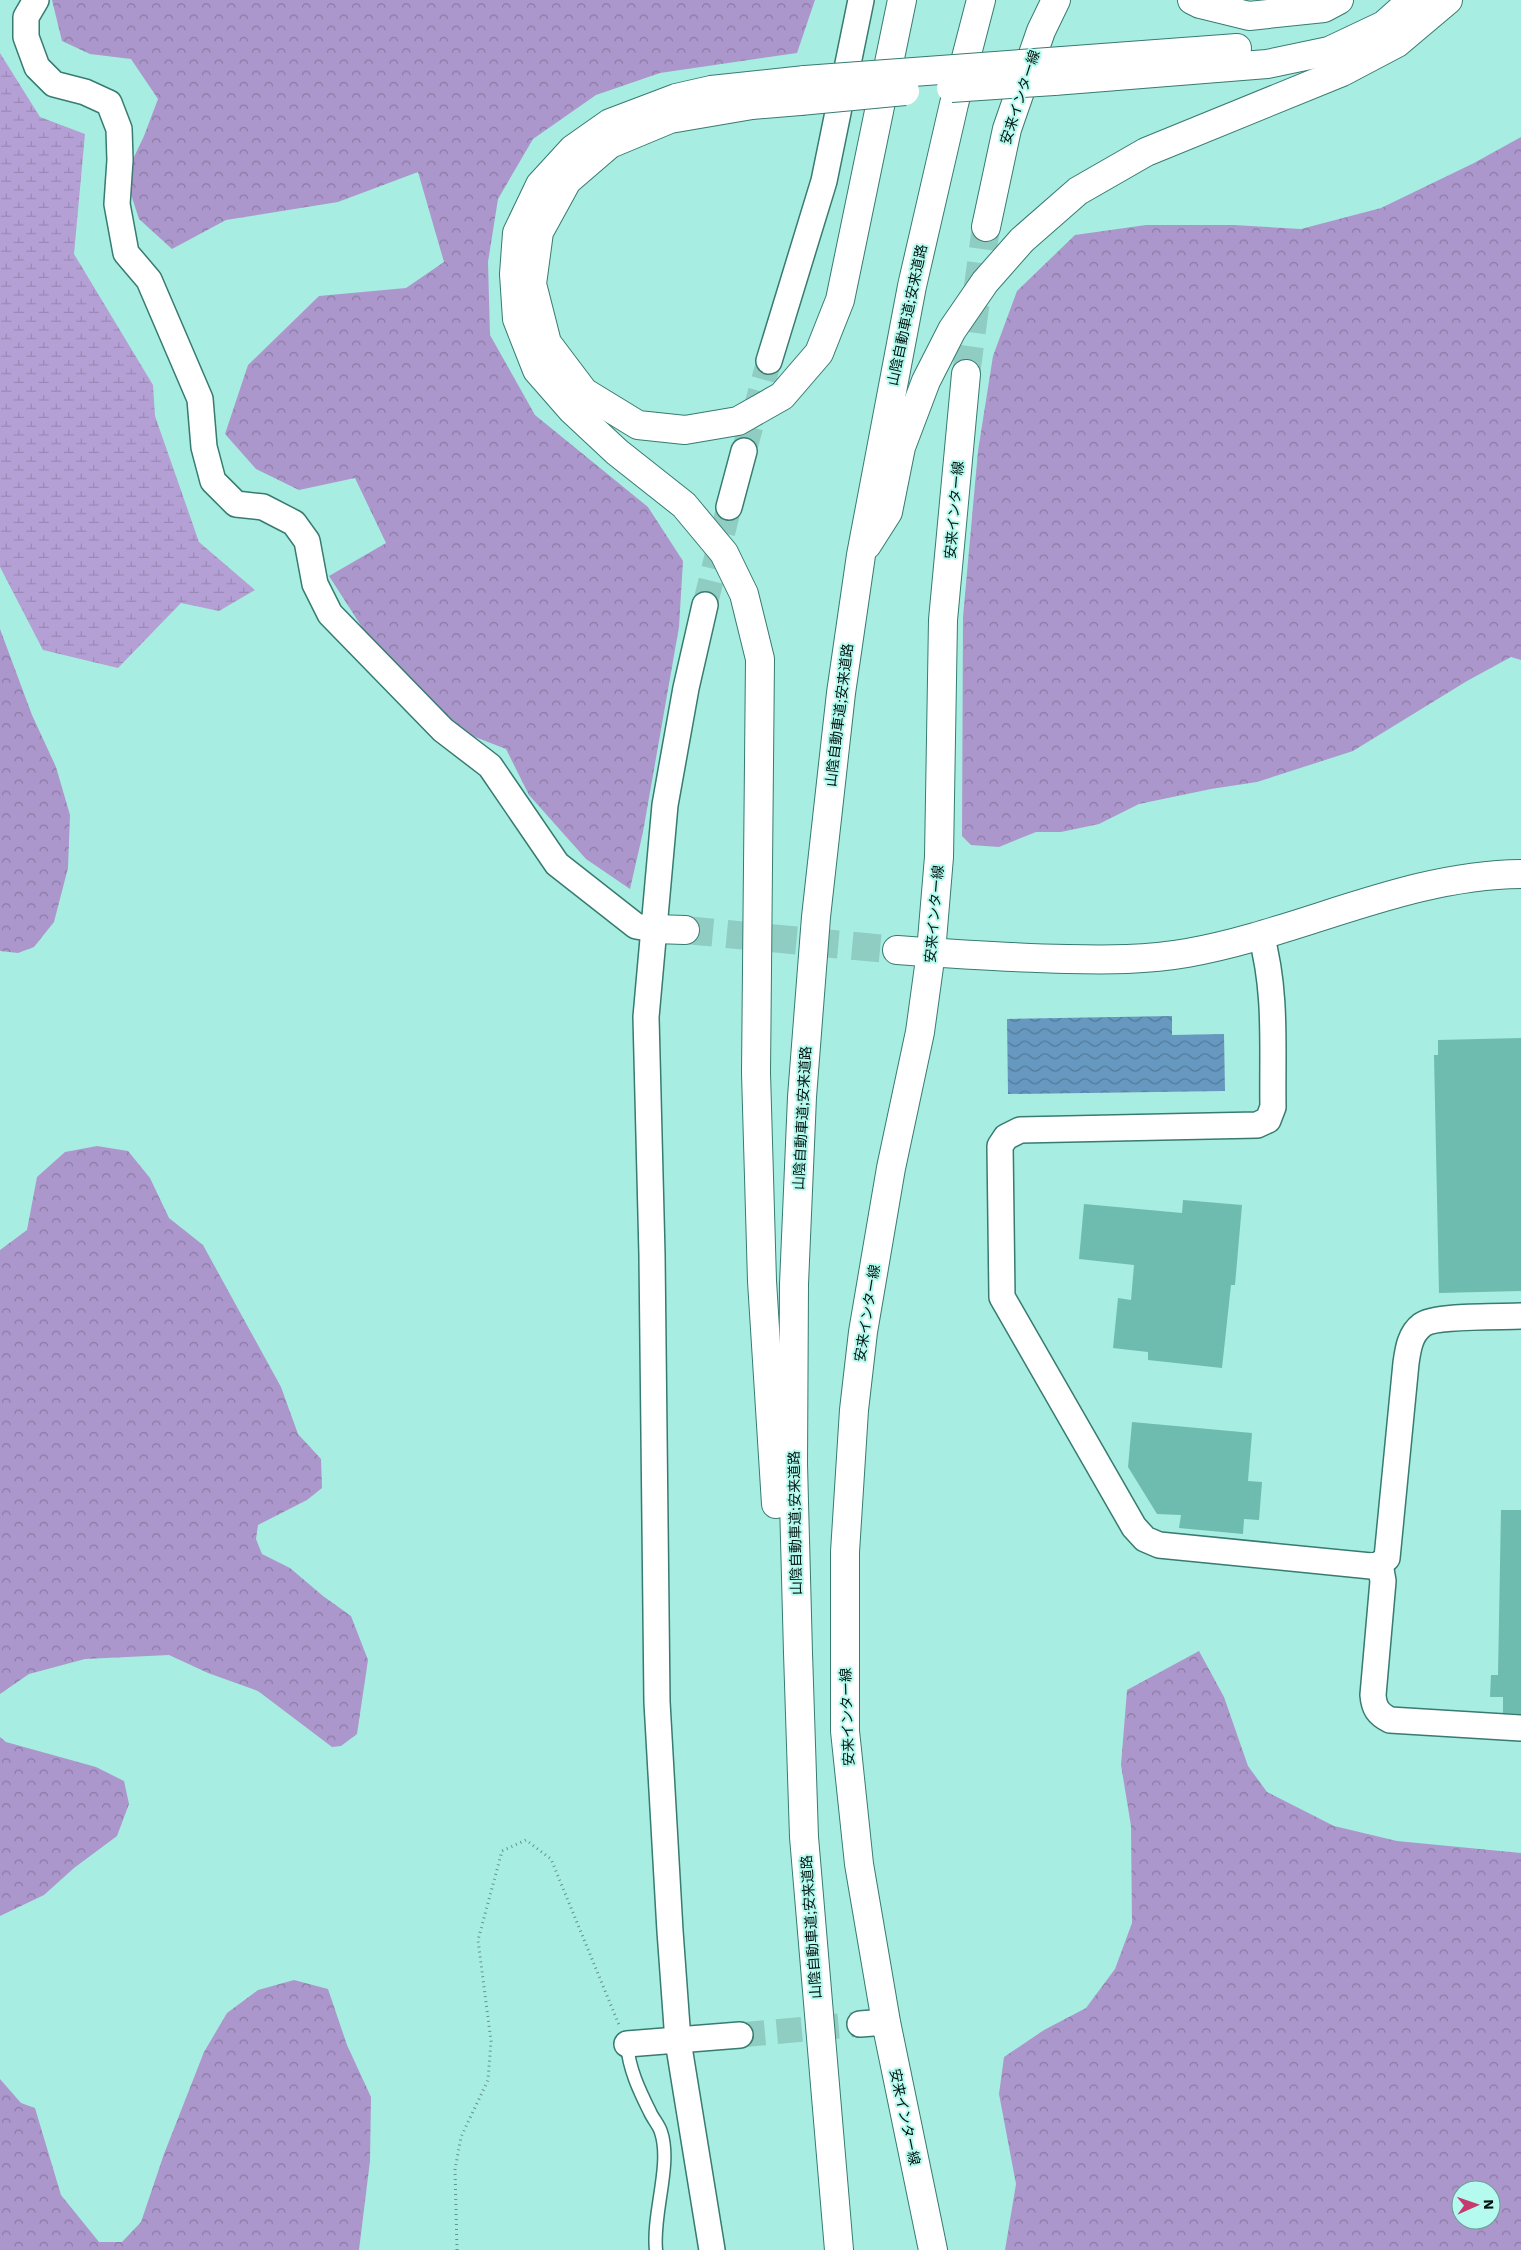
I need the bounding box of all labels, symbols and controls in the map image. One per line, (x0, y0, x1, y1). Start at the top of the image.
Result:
street label: 安来インター線 (997, 48, 1043, 146)
street label: 山陰自動車道;安来道路 (884, 243, 930, 387)
street label: 安来インター線 (942, 460, 966, 560)
street label: 山陰自動車道;安来道路 (822, 642, 856, 788)
street label: 安来インター線 (922, 864, 946, 964)
street label: 山陰自動車道;安来道路 (790, 1046, 814, 1190)
street label: 安来インター線 (851, 1263, 883, 1363)
street label: 山陰自動車道;安来道路 (786, 1451, 804, 1595)
street label: 安来インター線 (837, 1668, 857, 1766)
street label: 山陰自動車道;安来道路 (798, 1855, 824, 1999)
street label: 安来インター線 (887, 2067, 923, 2167)
north arrow (1451, 2180, 1501, 2230)
text: N (1481, 2199, 1497, 2210)

